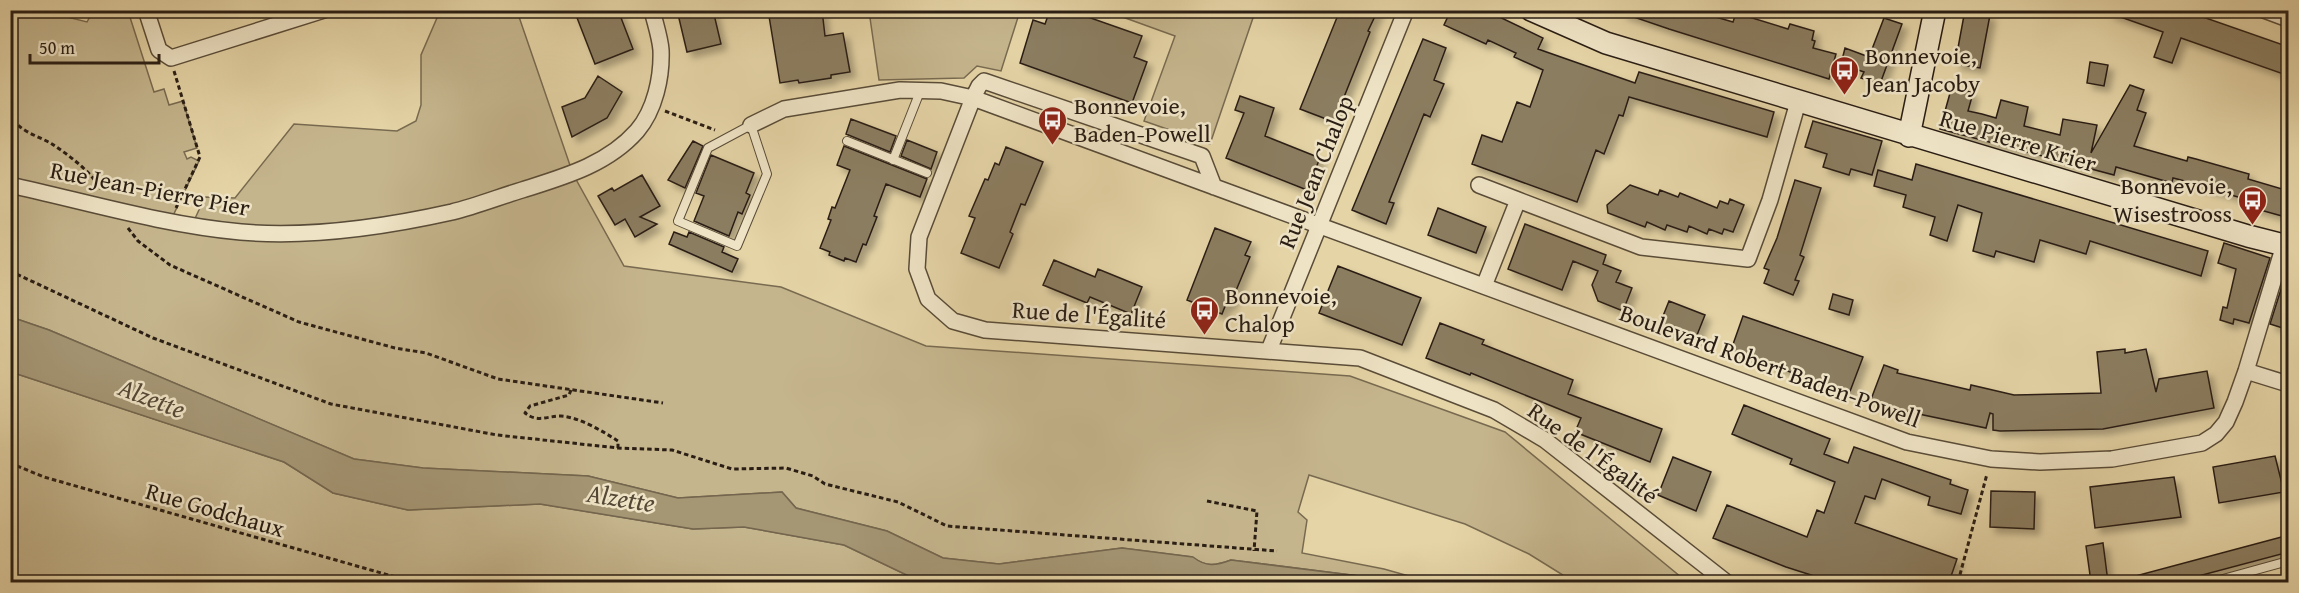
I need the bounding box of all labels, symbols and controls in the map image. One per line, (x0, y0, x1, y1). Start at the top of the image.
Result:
scale bar (30, 27, 159, 65)
text: 50 m (39, 34, 75, 61)
place label: Bonnevoie, Jean Jacoby (1862, 38, 1980, 101)
bus stop icon: Bonnevoie, Jean Jacoby (1828, 54, 1860, 96)
place label: Bonnevoie, Baden-Powell (1074, 88, 1211, 151)
street label: Rue Jean Chalop (1269, 90, 1362, 254)
street label: Rue Pierre Krier (1935, 100, 2101, 181)
bus stop icon: Bonnevoie, Baden-Powell (1037, 104, 1069, 146)
street label: Rue Jean-Pierre Pier (47, 152, 253, 225)
place label: Bonnevoie, Wisestrooss (2113, 168, 2232, 231)
bus stop icon: Bonnevoie, Wisestrooss (2237, 184, 2269, 226)
place label: Bonnevoie, Chalop (1225, 278, 1337, 341)
street label: Rue de l'Égalité (1011, 292, 1167, 337)
bus stop icon: Bonnevoie, Chalop (1188, 294, 1220, 336)
street label: Boulevard Robert Baden-Powell (1615, 295, 1926, 436)
water label: Alzette (112, 367, 191, 428)
street label: Rue de l'Égalité (1521, 393, 1666, 512)
street label: Rue Godchaux (142, 473, 289, 546)
water label: Alzette (583, 473, 658, 522)

